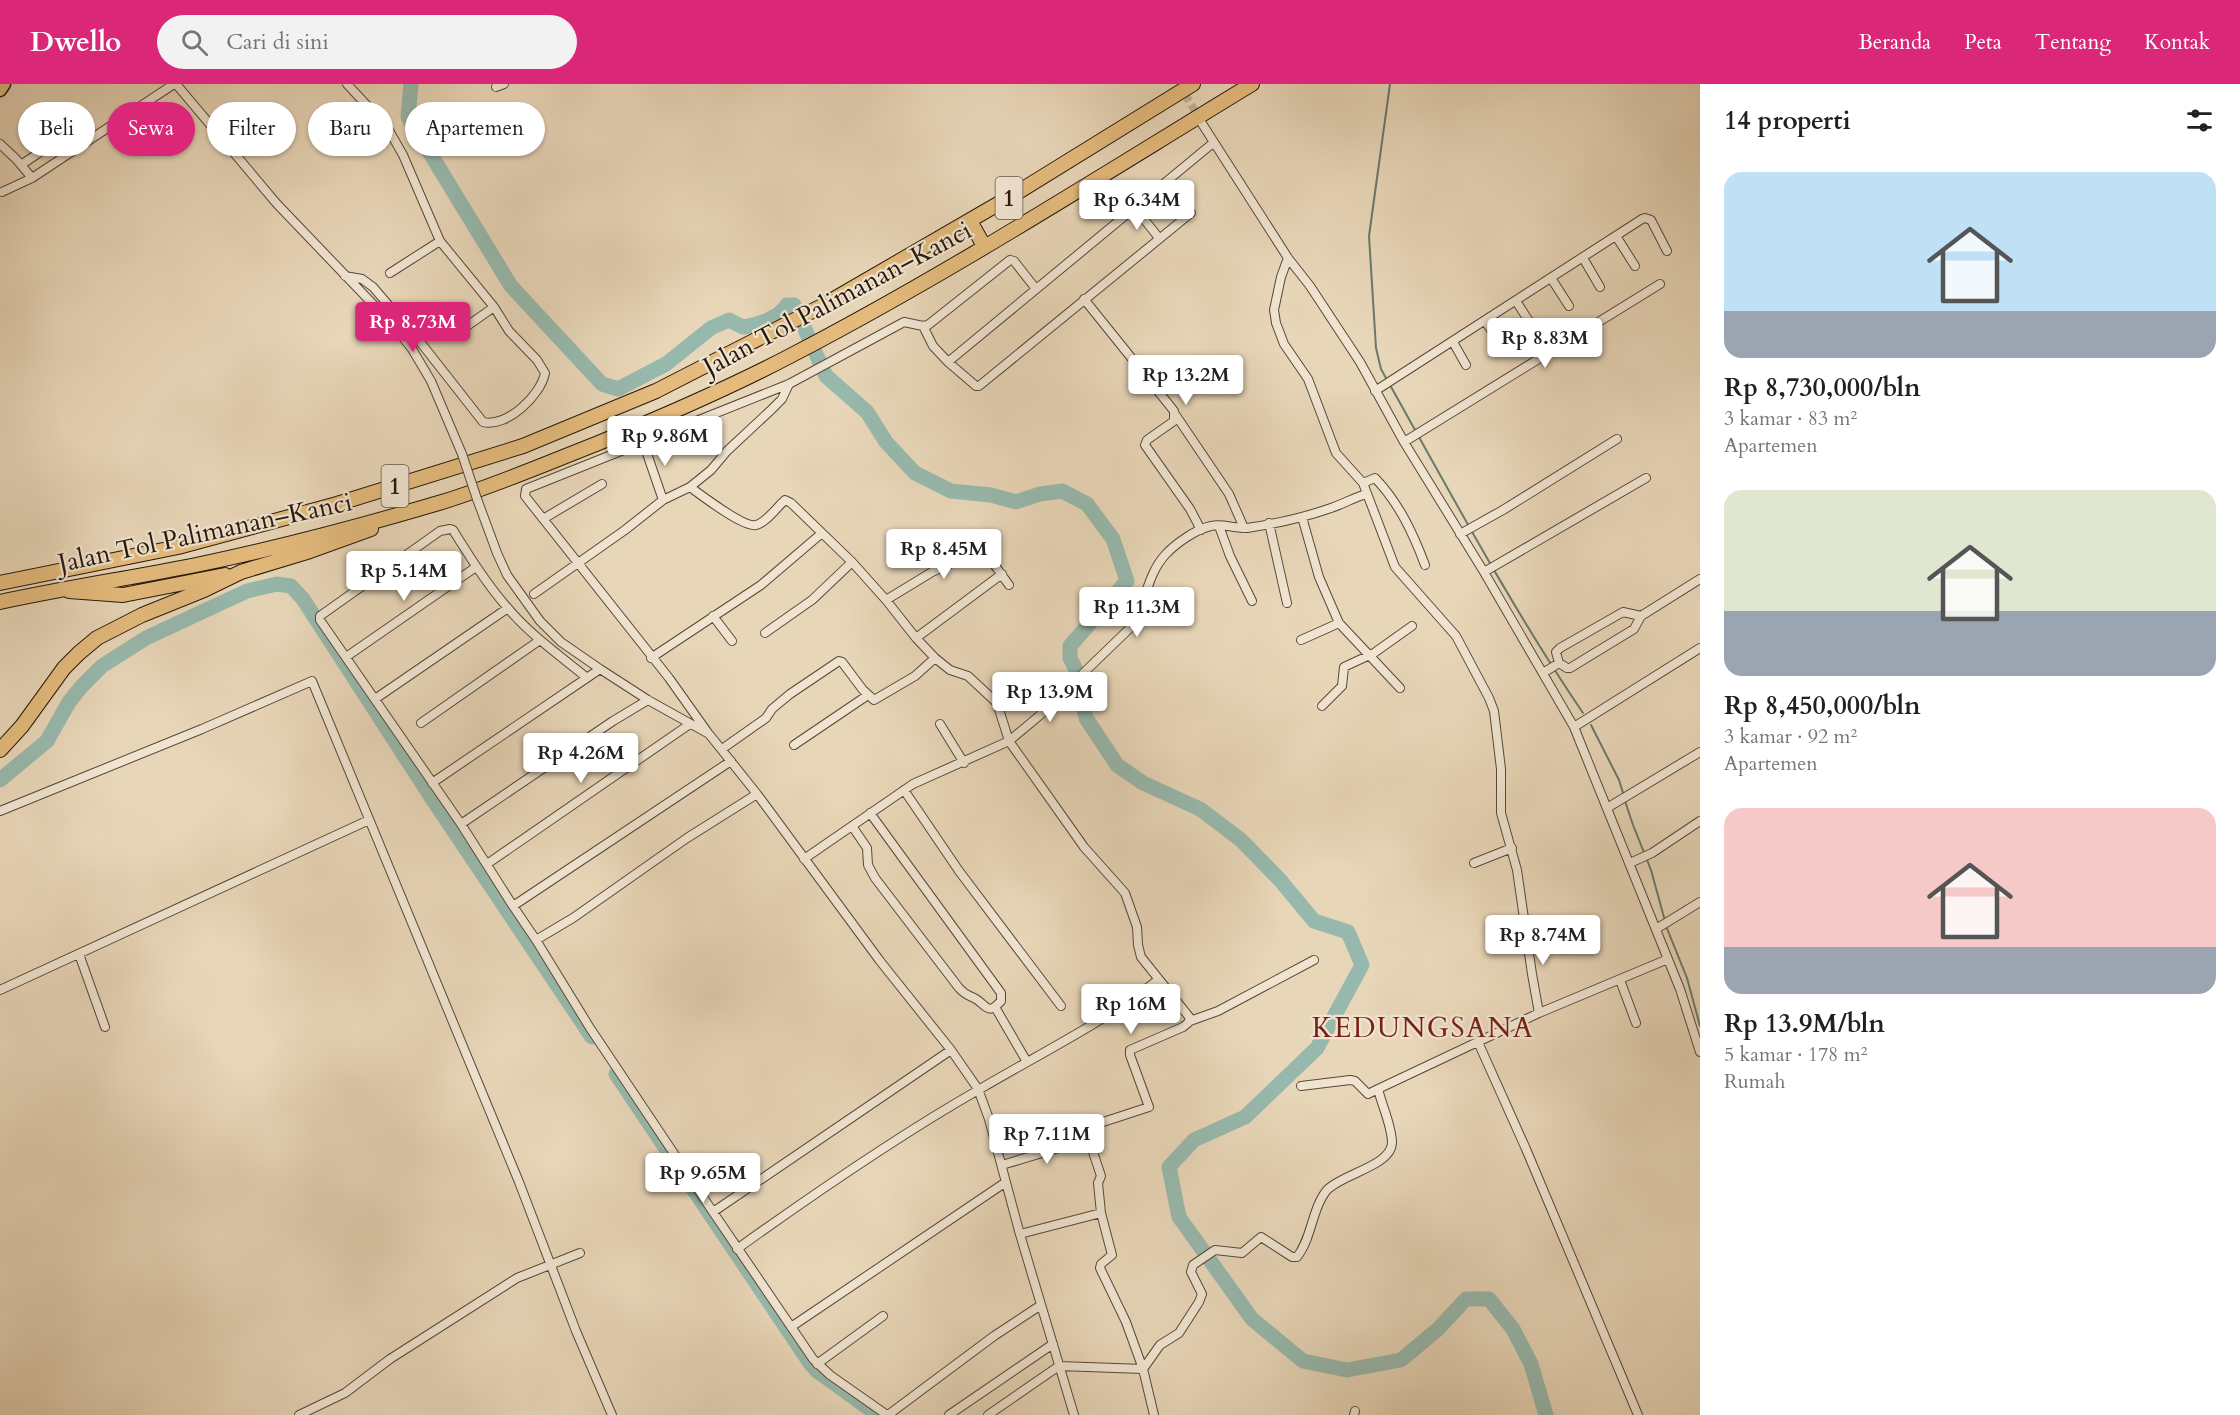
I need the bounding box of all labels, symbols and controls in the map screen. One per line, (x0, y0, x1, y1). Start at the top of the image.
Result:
search box (157, 15, 577, 69)
text: Dwello (30, 23, 121, 61)
icon: search (178, 26, 211, 59)
text: Cari di sini (226, 27, 329, 57)
text: Beranda (1858, 28, 1931, 57)
text: Peta (1964, 28, 2002, 57)
text: Tentang (2035, 28, 2111, 57)
text: Kontak (2144, 28, 2210, 57)
chip: Beli (18, 102, 95, 156)
chip: Sewa (107, 102, 195, 156)
chip: Filter (207, 102, 296, 156)
chip: Baru (308, 102, 393, 156)
chip: Apartemen (405, 102, 545, 156)
text: 14 properti (1724, 103, 1851, 138)
icon: filters (2183, 104, 2216, 137)
road number: 1 (996, 177, 1022, 219)
pin: Rp 6.34M (1075, 180, 1199, 231)
text: Rp 6.34M (1093, 186, 1181, 213)
icon: home (1916, 211, 2024, 319)
street label: Jalan Tol Palimanan–Kanci (693, 213, 978, 386)
pin: Rp 8.73M (351, 302, 475, 353)
text: Rp 8.73M (369, 308, 457, 335)
pin: Rp 8.83M (1483, 318, 1607, 369)
text: Rp 8.83M (1501, 324, 1589, 351)
pin: Rp 13.2M (1124, 355, 1248, 406)
text: Rp 13.2M (1142, 361, 1230, 388)
text: Rp 8,730,000/bln (1724, 370, 1921, 405)
text: 3 kamar · 83 m² (1724, 405, 1857, 432)
pin: Rp 9.86M (603, 416, 727, 467)
text: Rp 9.86M (621, 422, 709, 449)
text: Apartemen (1724, 432, 1818, 459)
road number: 1 (382, 465, 408, 507)
street label: Jalan Tol Palimanan–Kanci (51, 484, 355, 582)
pin: Rp 8.45M (882, 529, 1006, 580)
icon: home (1916, 529, 2024, 637)
text: Rp 8.45M (900, 535, 988, 562)
pin: Rp 5.14M (342, 551, 466, 602)
text: Rp 5.14M (360, 557, 448, 584)
pin: Rp 11.3M (1075, 587, 1199, 638)
text: Rp 11.3M (1093, 593, 1181, 620)
pin: Rp 13.9M (988, 672, 1112, 723)
text: Rp 13.9M (1006, 678, 1094, 705)
text: Rp 8,450,000/bln (1724, 688, 1921, 723)
text: 3 kamar · 92 m² (1724, 723, 1857, 750)
pin: Rp 4.26M (519, 733, 643, 784)
text: Rp 4.26M (537, 739, 625, 766)
text: Apartemen (1724, 750, 1818, 777)
icon: home (1916, 847, 2024, 955)
pin: Rp 8.74M (1481, 915, 1605, 966)
text: Rp 8.74M (1499, 921, 1587, 948)
pin: Rp 16M (1082, 984, 1180, 1035)
text: Rp 16M (1095, 990, 1167, 1017)
text: Rp 13.9M/bln (1724, 1006, 1885, 1041)
district label: KEDUNGSANA (1312, 1009, 1534, 1047)
text: 5 kamar · 178 m² (1724, 1041, 1867, 1068)
text: Rumah (1724, 1068, 1785, 1095)
pin: Rp 7.11M (985, 1114, 1109, 1165)
text: Rp 7.11M (1003, 1120, 1091, 1147)
pin: Rp 9.65M (641, 1153, 765, 1204)
text: Rp 9.65M (659, 1159, 747, 1186)

